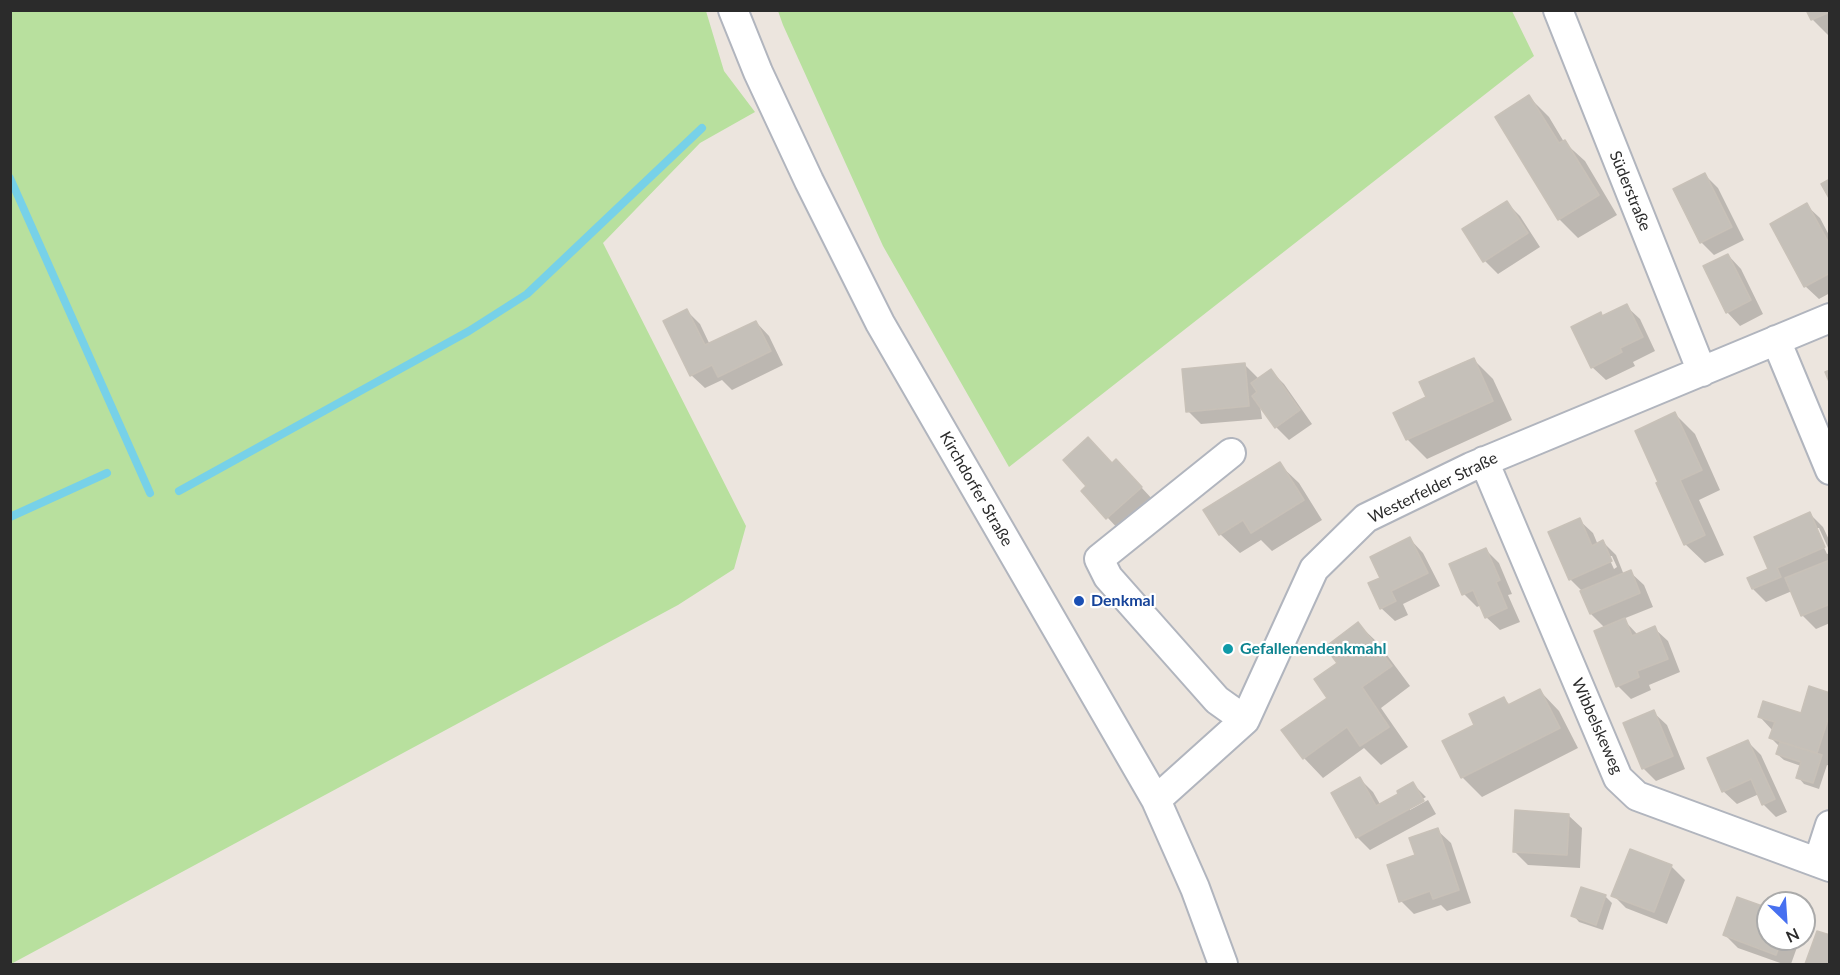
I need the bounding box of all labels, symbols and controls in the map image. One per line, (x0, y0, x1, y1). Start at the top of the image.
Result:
street label: Süderstraße (1605, 148, 1655, 234)
street label: Kirchdorfer Straße (935, 428, 1017, 550)
street label: Westerfelder Straße (1365, 448, 1501, 528)
place label: Denkmal (1091, 591, 1155, 611)
marker: Denkmal (1072, 594, 1086, 608)
place label: Gefallenendenkmahl (1240, 639, 1387, 659)
marker: Gefallenendenkmahl (1221, 642, 1235, 656)
street label: Wibbelskeweg (1567, 675, 1627, 777)
north arrow (1756, 891, 1816, 951)
text: N (1783, 925, 1803, 947)

